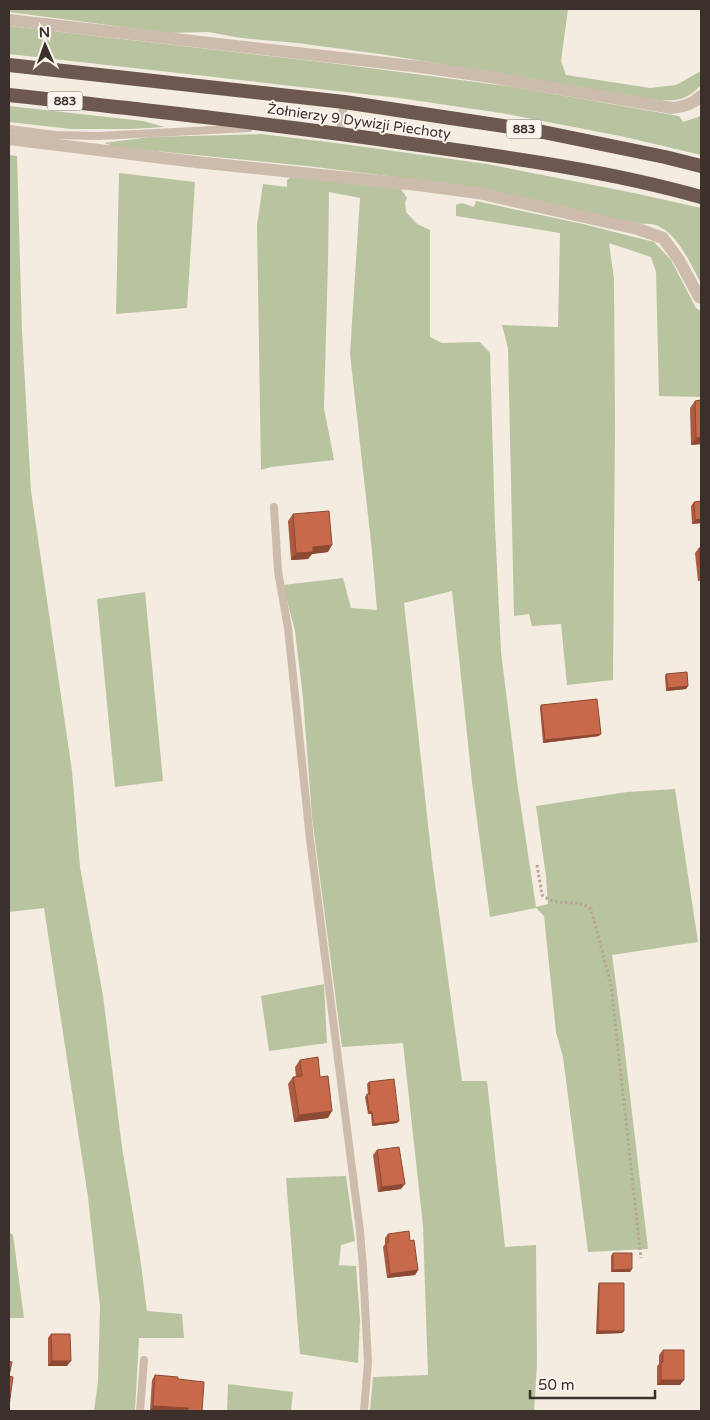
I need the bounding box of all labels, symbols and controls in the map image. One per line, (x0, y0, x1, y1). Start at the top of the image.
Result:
north arrow (20, 20, 70, 70)
text: N (39, 24, 50, 41)
road number: 883 (48, 92, 82, 110)
street label: Żołnierzy 9 Dywizji Piechoty (266, 100, 452, 143)
road number: 883 (506, 120, 542, 138)
scale bar (530, 1368, 655, 1400)
text: 50 m (538, 1376, 575, 1394)

